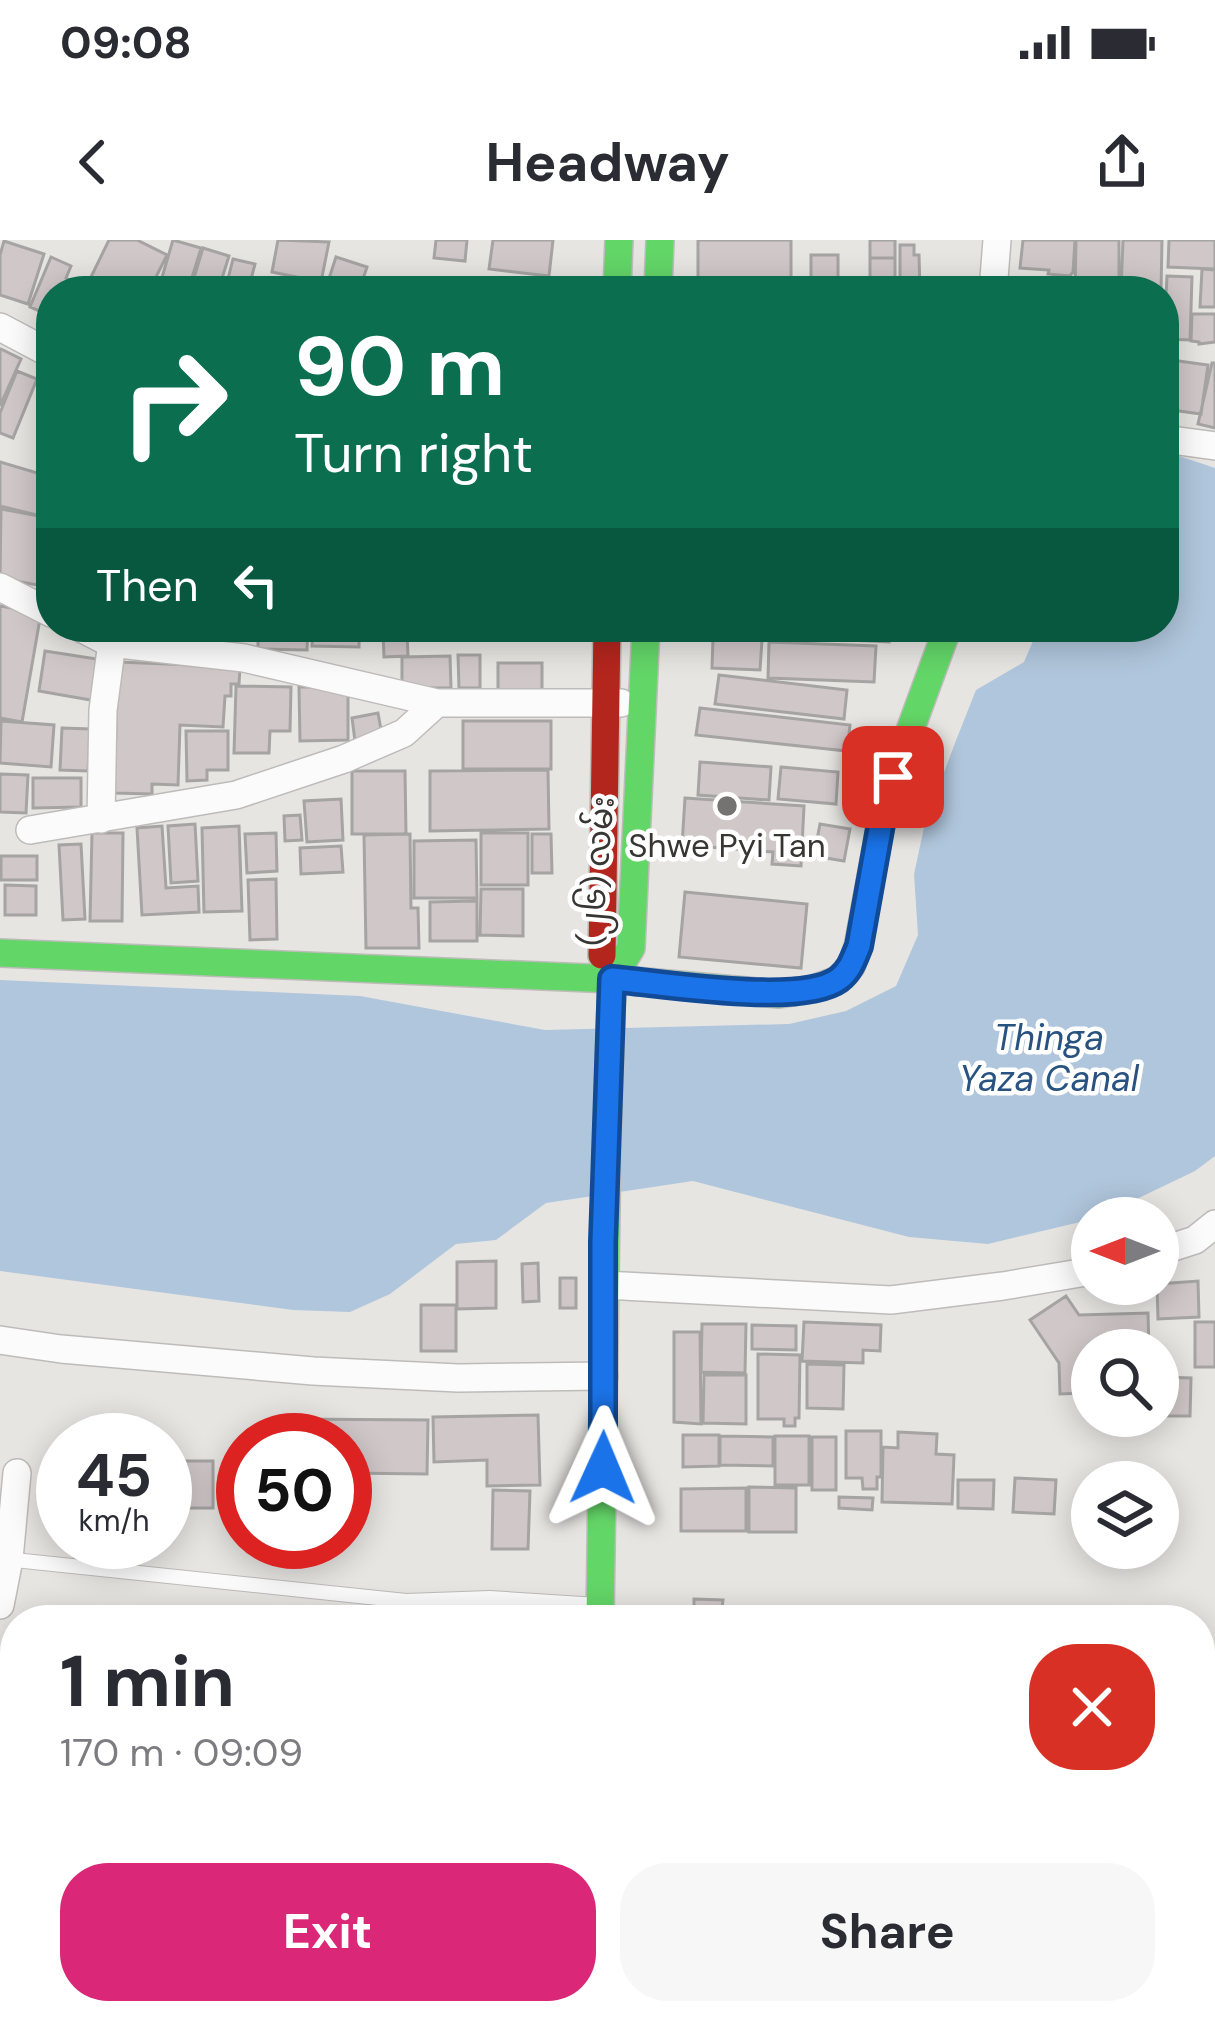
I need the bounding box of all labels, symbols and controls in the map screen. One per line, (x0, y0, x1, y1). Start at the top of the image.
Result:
text: 09:08 (60, 13, 192, 72)
text: Headway (485, 127, 730, 198)
icon: back (60, 129, 126, 195)
icon: share (1089, 129, 1155, 195)
text: 90 m (294, 312, 505, 421)
icon: right (96, 324, 252, 480)
text: Turn right (294, 418, 533, 489)
icon: left (223, 552, 289, 618)
text: Then (96, 556, 199, 615)
pin (842, 726, 944, 828)
icon: arrive (860, 744, 926, 810)
marker: Shwe Pyi Tan (714, 793, 740, 819)
street label: (၂၆) လမ်း (567, 794, 629, 948)
place label: Shwe Pyi Tan (628, 824, 826, 867)
water label: Thinga Yaza Canal (959, 1014, 1140, 1102)
north arrow (1071, 1197, 1179, 1305)
map controls (1071, 1197, 1179, 1569)
button: search (1071, 1329, 1179, 1437)
position arrow (540, 1405, 666, 1531)
speed limit sign: 50 (216, 1413, 372, 1569)
text: 45 (76, 1436, 152, 1515)
button: layers (1071, 1461, 1179, 1569)
text: km/h (79, 1501, 149, 1540)
text: 1 min (60, 1635, 235, 1728)
button: close (1029, 1644, 1155, 1770)
text: 170 m · 09:09 (60, 1727, 303, 1778)
button: Exit (60, 1863, 596, 2001)
button: Share (620, 1863, 1155, 2001)

